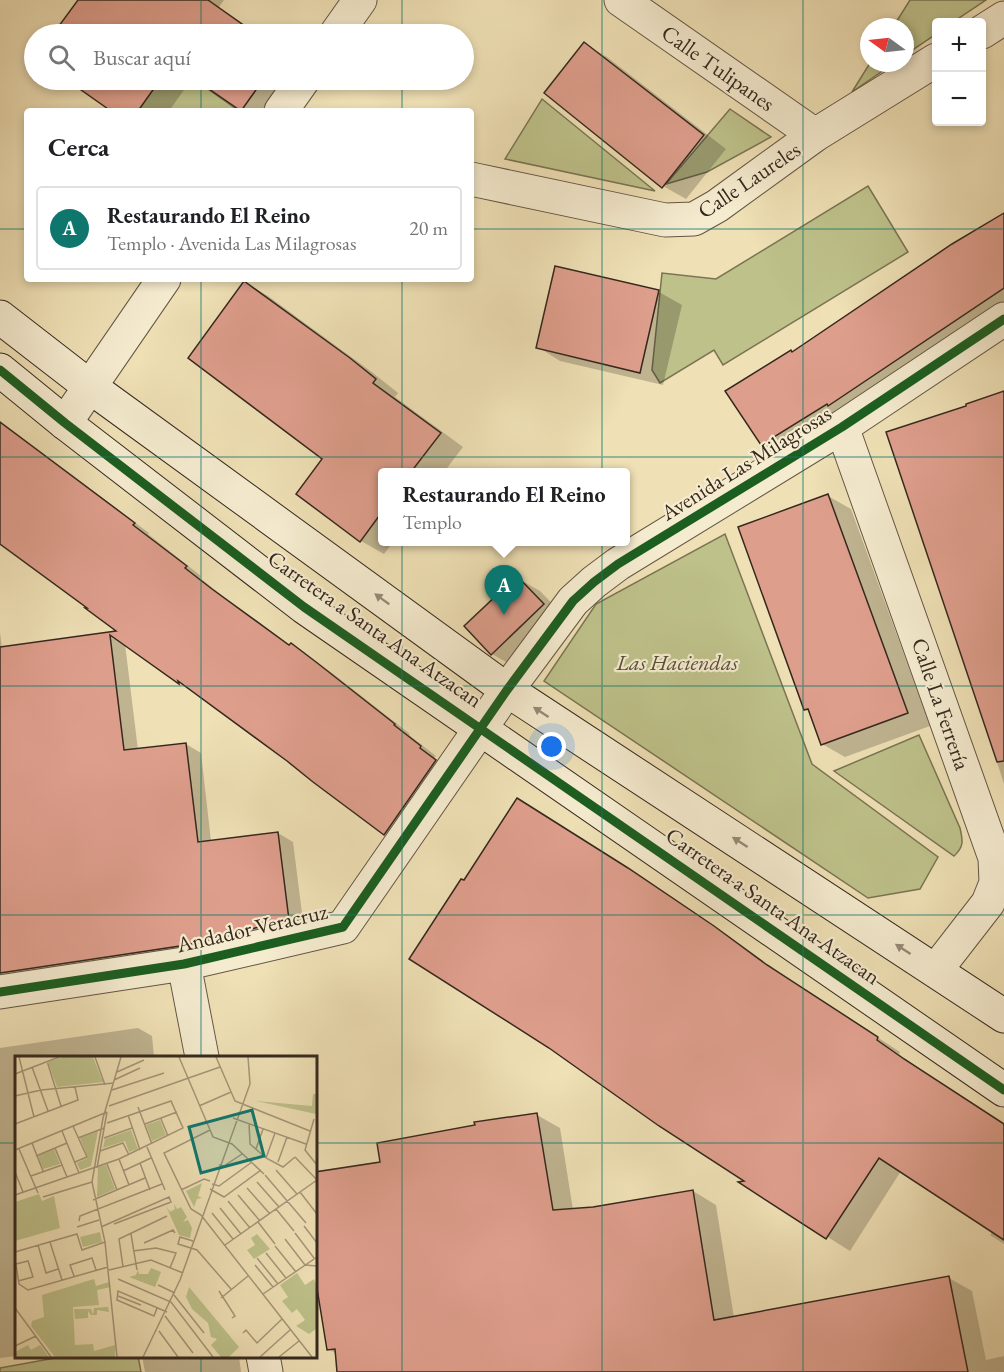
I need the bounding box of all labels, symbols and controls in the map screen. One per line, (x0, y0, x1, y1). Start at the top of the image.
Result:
street label: Calle Tulipanes (656, 18, 780, 118)
north arrow (860, 18, 914, 72)
map controls (932, 18, 986, 126)
button: + (932, 18, 986, 72)
search box (24, 24, 474, 90)
icon: search (45, 41, 78, 74)
text: Buscar aquí (93, 43, 191, 72)
button: − (932, 72, 986, 126)
text: Cerca (48, 130, 109, 164)
street label: Calle Laureles (692, 135, 806, 225)
text: Restaurando El Reino (107, 201, 310, 230)
text: A (62, 215, 77, 241)
text: 20 m (409, 215, 448, 241)
text: Templo · Avenida Las Milagrosas (107, 230, 357, 256)
street label: Avenida Las Milagrosas (654, 399, 837, 528)
popup (378, 468, 630, 546)
text: Restaurando El Reino (402, 480, 606, 509)
text: Templo (402, 509, 462, 535)
street label: Carretera a Santa Ana Atzacan (262, 544, 488, 714)
pin: A (484, 566, 524, 615)
one-way arrow (375, 594, 390, 606)
street label: Calle La Ferrería (905, 634, 977, 774)
park label: Las Haciendas (615, 648, 739, 677)
one-way arrow (533, 707, 549, 718)
your location (537, 732, 566, 761)
street label: Carretera a Santa Ana Atzacan (660, 821, 886, 991)
one-way arrow (732, 836, 748, 848)
street label: Andador Veracruz (173, 896, 331, 960)
one-way arrow (895, 943, 911, 954)
inset map (15, 1056, 316, 1357)

